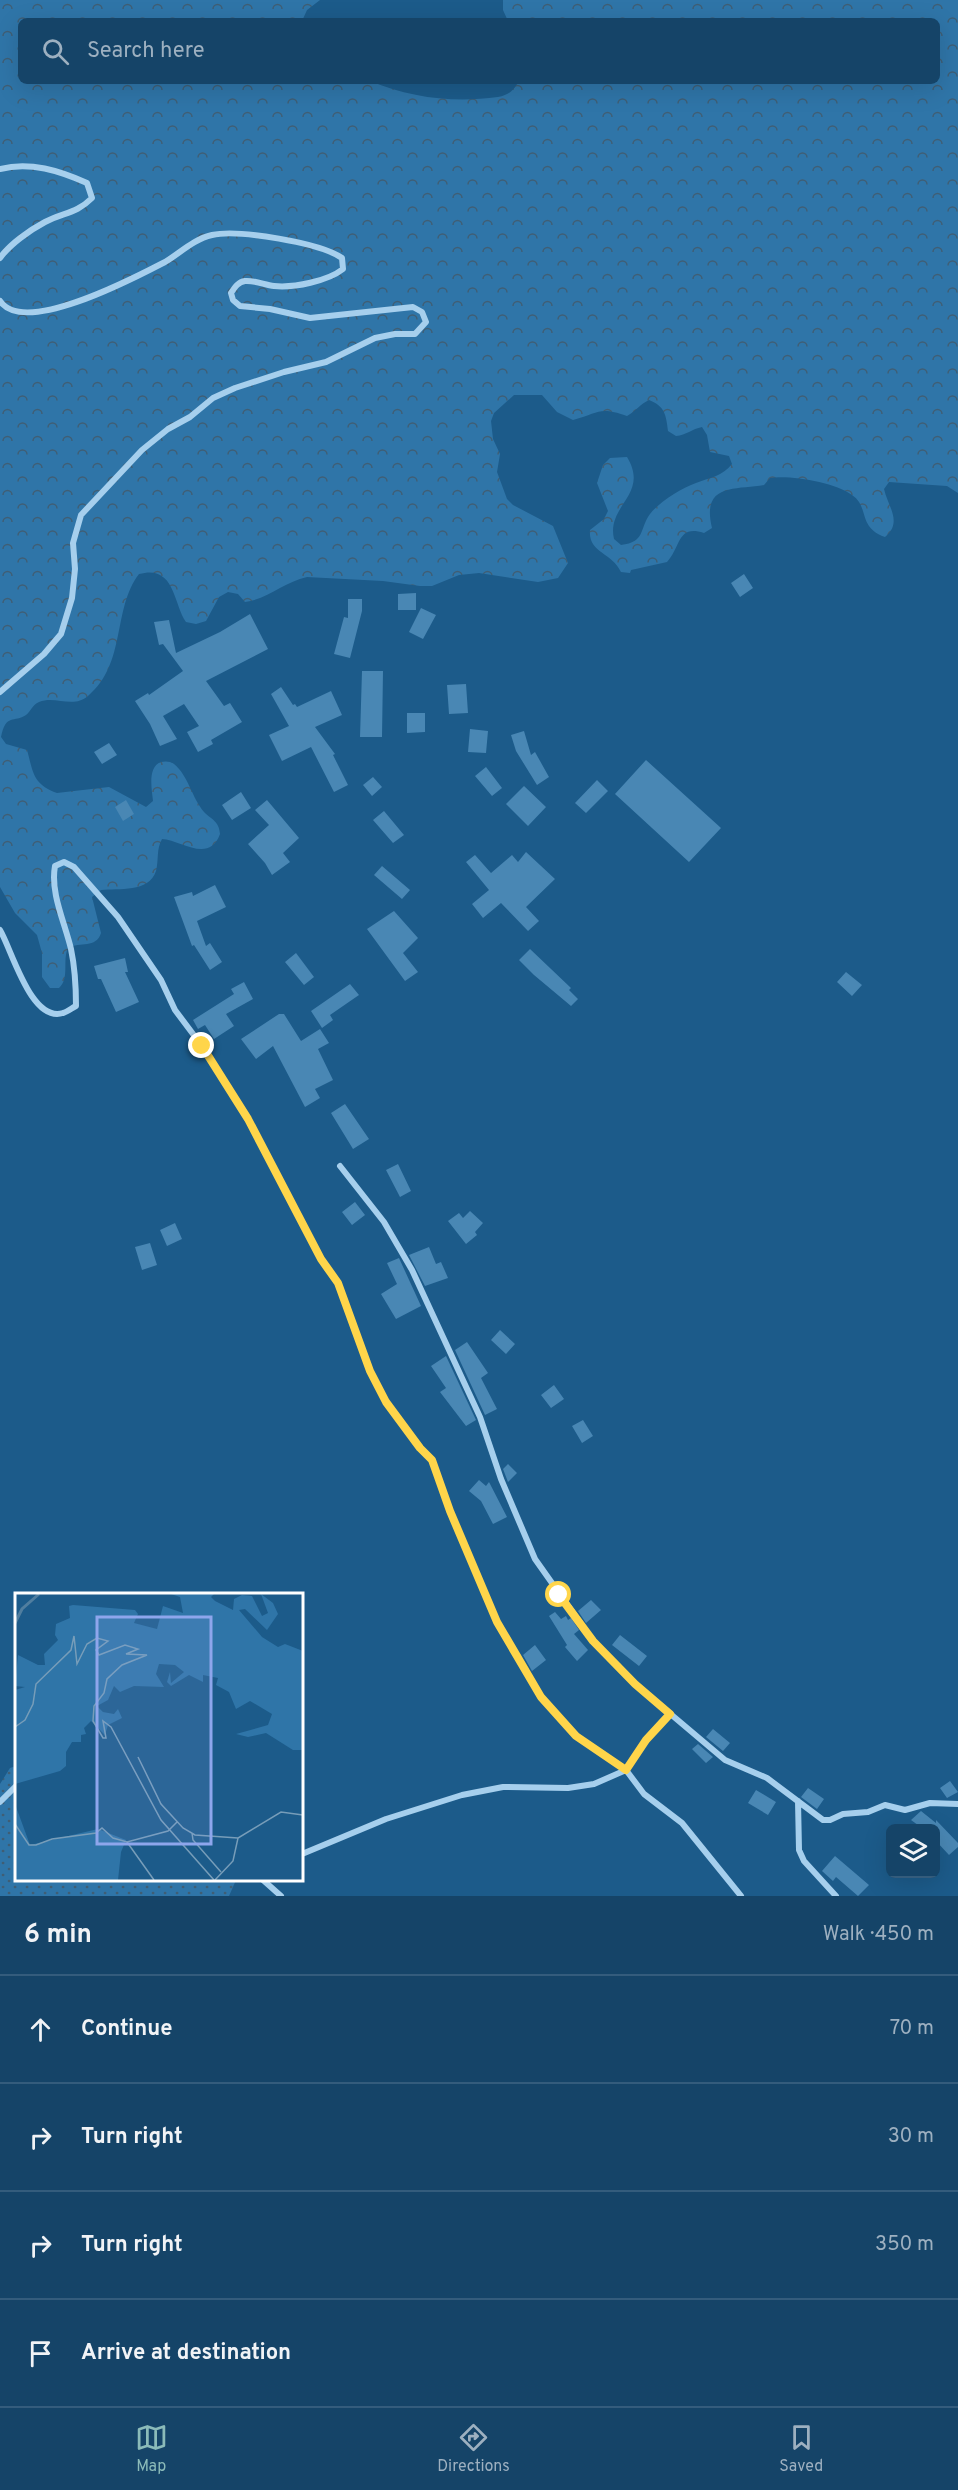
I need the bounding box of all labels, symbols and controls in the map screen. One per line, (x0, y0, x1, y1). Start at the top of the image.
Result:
search box (18, 18, 940, 84)
icon: search (39, 35, 72, 68)
text: Search here (87, 38, 205, 65)
route end (188, 1032, 214, 1058)
route start (545, 1581, 571, 1607)
inset map (15, 1593, 303, 1881)
map controls (886, 1824, 940, 1878)
button: layers (886, 1824, 940, 1878)
text: 6 min (24, 1919, 92, 1952)
text: Walk · 450 m (823, 1922, 934, 1948)
icon: ahead (24, 2013, 57, 2046)
text: Continue (81, 2016, 172, 2043)
text: 70 m (890, 2016, 934, 2042)
icon: right (24, 2121, 57, 2154)
text: Turn right (81, 2124, 183, 2151)
text: 30 m (888, 2124, 934, 2150)
icon: right (24, 2229, 57, 2262)
text: Turn right (81, 2232, 183, 2259)
text: 350 m (875, 2232, 934, 2258)
icon: arrive (24, 2337, 57, 2370)
text: Arrive at destination (81, 2340, 291, 2367)
tab: Map (135, 2421, 168, 2477)
tab: Directions (437, 2421, 510, 2477)
tab: Saved (779, 2421, 823, 2477)

